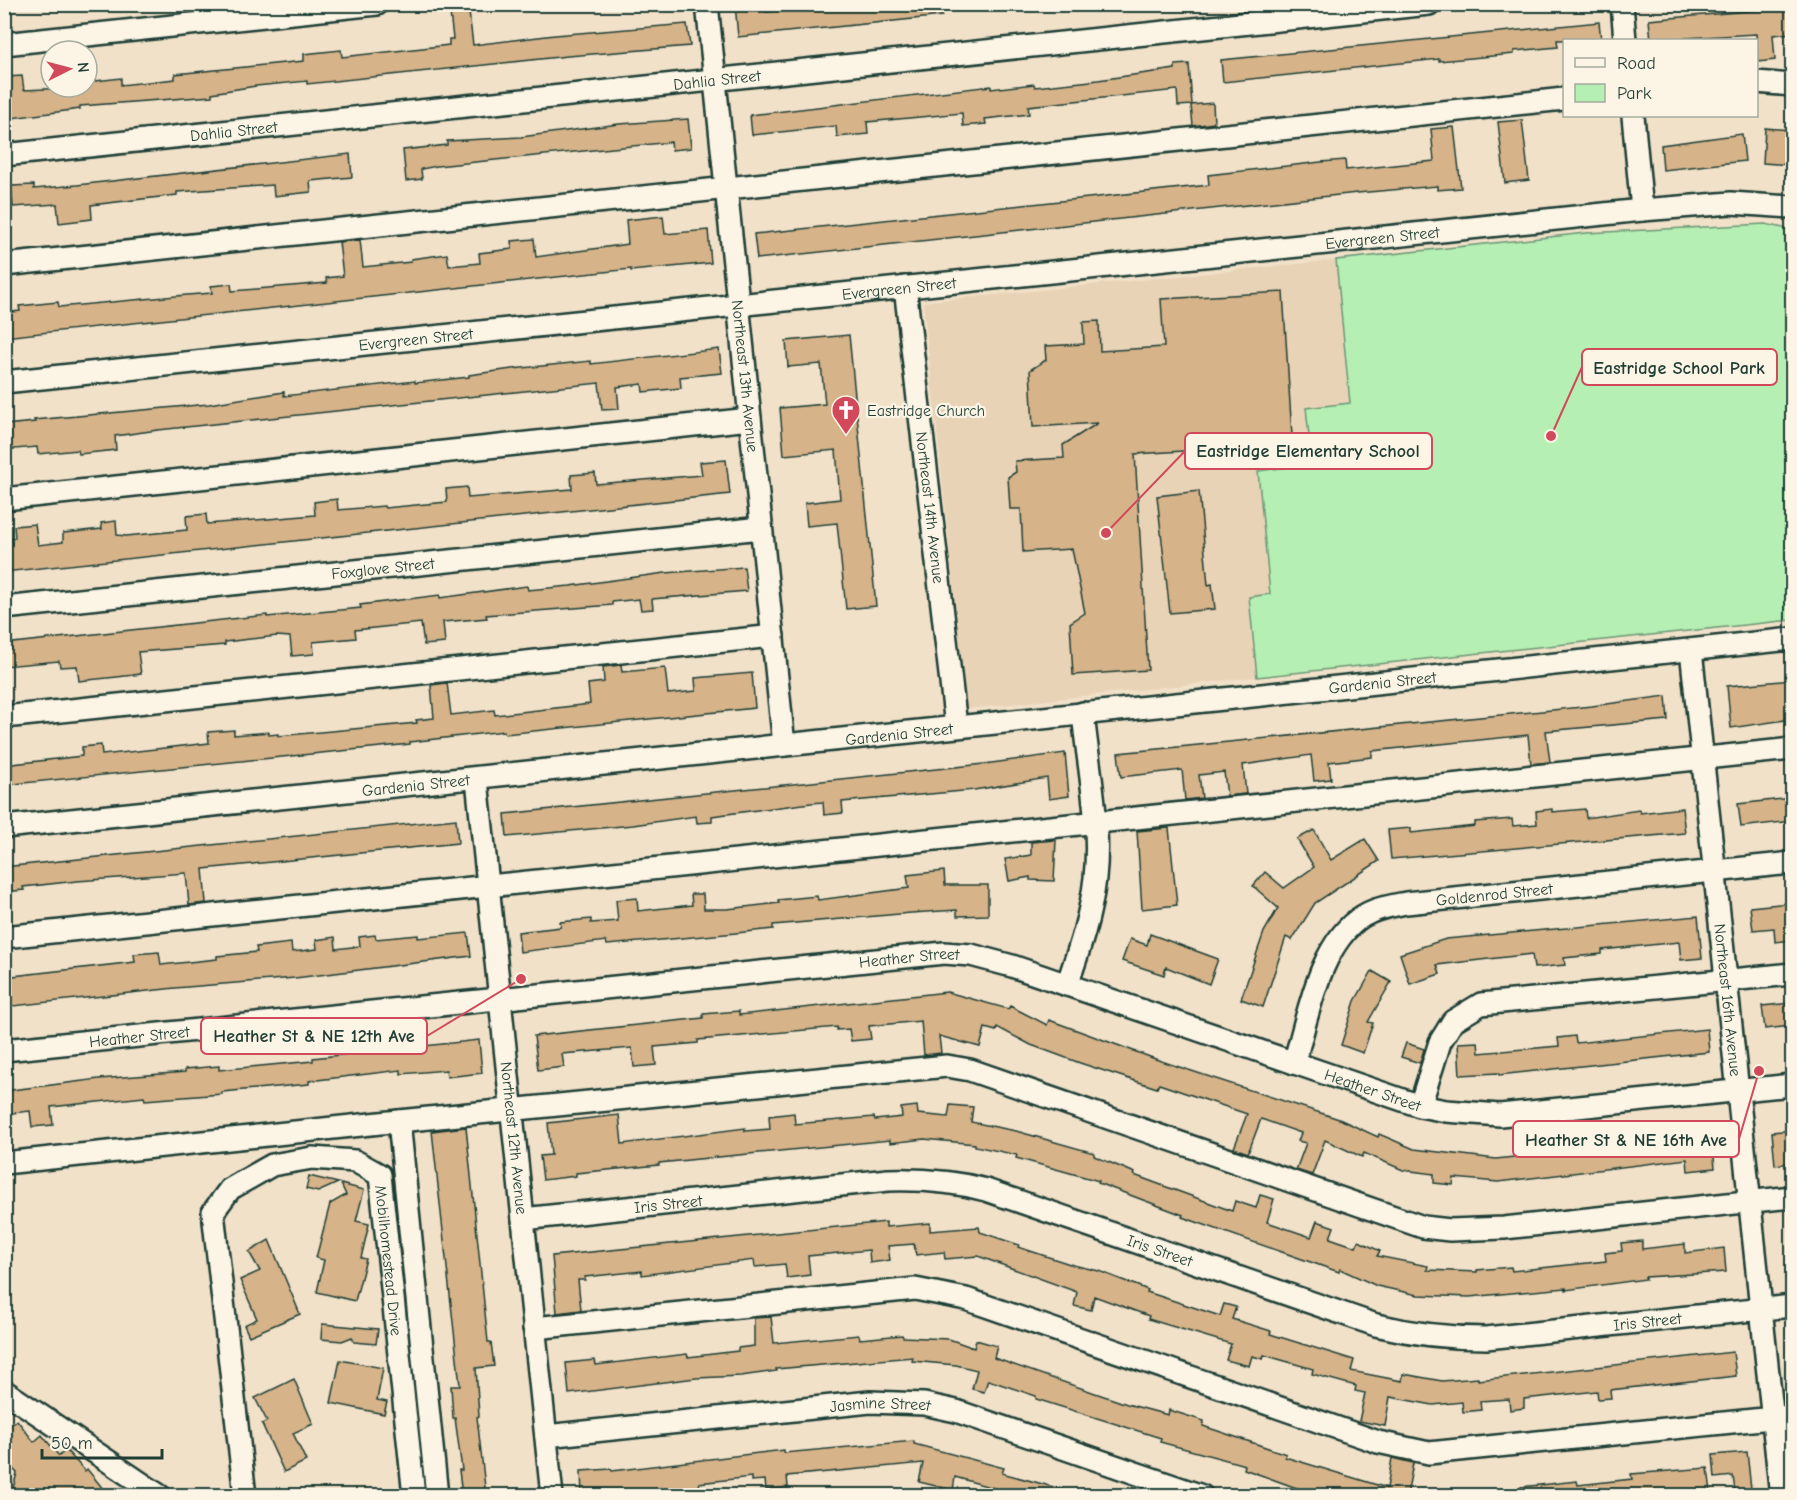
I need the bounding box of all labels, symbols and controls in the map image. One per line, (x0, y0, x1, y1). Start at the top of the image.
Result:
north arrow (39, 39, 99, 99)
legend (1563, 39, 1758, 117)
text: Road (1617, 53, 1656, 74)
text: N (73, 61, 92, 74)
street label: Dahlia Street (672, 67, 762, 94)
text: Park (1617, 83, 1652, 104)
street label: Dahlia Street (189, 118, 279, 145)
street label: Evergreen Street (1324, 223, 1441, 253)
street label: Evergreen Street (841, 274, 958, 304)
street label: Northeast 13th Avenue (728, 299, 762, 453)
street label: Evergreen Street (358, 325, 474, 355)
callout: Eastridge School Park (1582, 349, 1777, 385)
text: Eastridge School Park (1593, 358, 1765, 379)
church icon: Eastridge Church (830, 394, 862, 436)
place label: Eastridge Church (867, 402, 985, 420)
street label: Northeast 14th Avenue (912, 431, 947, 585)
callout: Eastridge Elementary School (1185, 433, 1432, 469)
text: Eastridge Elementary School (1196, 441, 1420, 462)
street label: Foxglove Street (330, 555, 436, 583)
street label: Gardenia Street (1328, 668, 1438, 698)
street label: Gardenia Street (844, 720, 955, 749)
street label: Gardenia Street (361, 771, 471, 800)
street label: Goldenrod Street (1435, 880, 1554, 910)
street label: Northeast 16th Avenue (1710, 923, 1744, 1078)
street label: Heather Street (858, 945, 960, 972)
callout: Heather St & NE 12th Ave (201, 1018, 427, 1054)
street label: Heather Street (88, 1023, 191, 1051)
text: Heather St & NE 12th Ave (213, 1026, 415, 1047)
street label: Northeast 12th Avenue (497, 1061, 530, 1215)
street label: Heather Street (1322, 1066, 1424, 1116)
callout: Heather St & NE 16th Ave (1513, 1121, 1739, 1157)
text: Heather St & NE 16th Ave (1525, 1130, 1727, 1151)
street label: Mobilhomestead Drive (371, 1184, 405, 1337)
street label: Iris Street (633, 1192, 704, 1217)
street label: Iris Street (1124, 1231, 1195, 1271)
street label: Iris Street (1613, 1310, 1683, 1335)
street label: Jasmine Street (829, 1394, 933, 1416)
scale bar (42, 1422, 162, 1460)
text: 50 m (51, 1433, 93, 1454)

